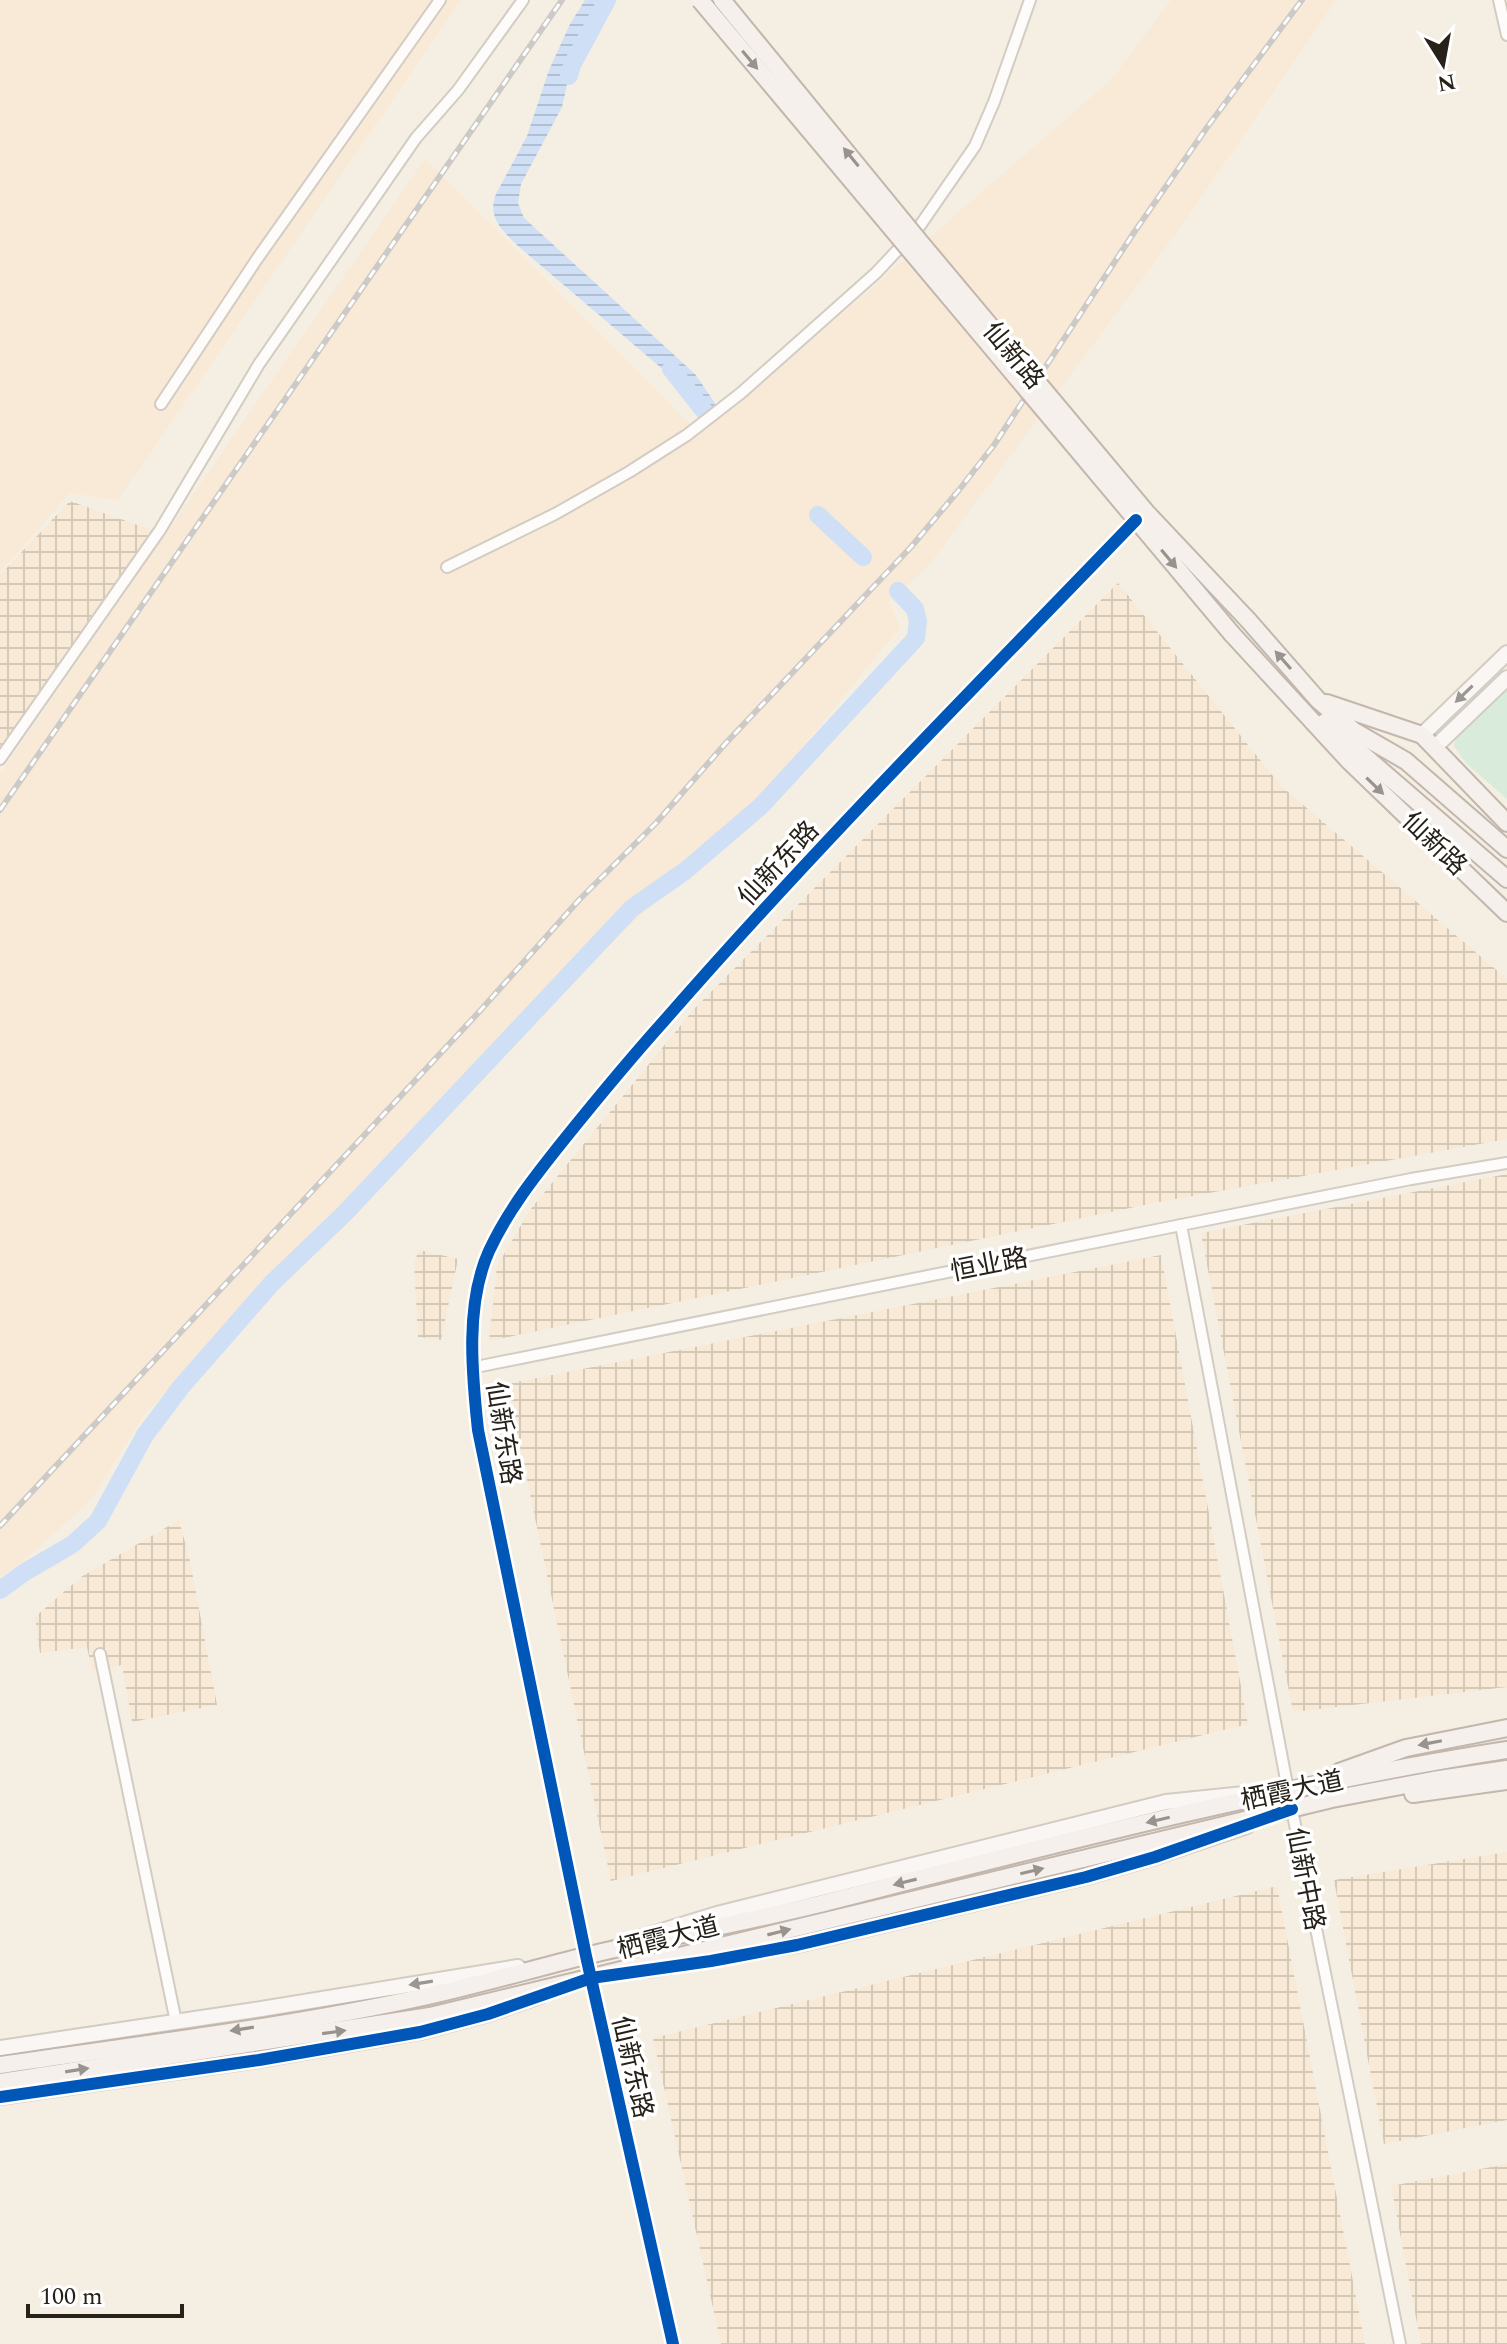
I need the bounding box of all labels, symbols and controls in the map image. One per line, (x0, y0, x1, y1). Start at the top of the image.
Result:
north arrow (1403, 24, 1483, 104)
one-way arrow (741, 50, 758, 70)
text: N (1435, 64, 1458, 100)
one-way arrow (842, 147, 859, 168)
street label: 仙新路 (973, 313, 1054, 398)
one-way arrow (1160, 549, 1177, 569)
one-way arrow (1274, 650, 1292, 669)
one-way arrow (1455, 684, 1474, 703)
one-way arrow (1365, 776, 1384, 794)
street label: 仙新路 (1392, 802, 1476, 885)
street label: 仙新东路 (729, 812, 829, 915)
street label: 恒业路 (947, 1238, 1031, 1292)
street label: 仙新东路 (475, 1379, 531, 1488)
one-way arrow (1418, 1737, 1443, 1750)
street label: 栖霞大道 (1237, 1761, 1347, 1821)
one-way arrow (1145, 1814, 1170, 1827)
street label: 仙新中路 (1275, 1824, 1335, 1934)
one-way arrow (1019, 1864, 1044, 1877)
one-way arrow (892, 1876, 917, 1888)
street label: 栖霞大道 (613, 1906, 724, 1970)
one-way arrow (767, 1926, 792, 1938)
one-way arrow (408, 1977, 433, 1989)
street label: 仙新东路 (601, 2012, 663, 2122)
one-way arrow (229, 2023, 254, 2036)
one-way arrow (322, 2025, 347, 2038)
one-way arrow (65, 2063, 90, 2076)
scale bar (28, 2268, 182, 2318)
text: 100 m (40, 2279, 103, 2315)

